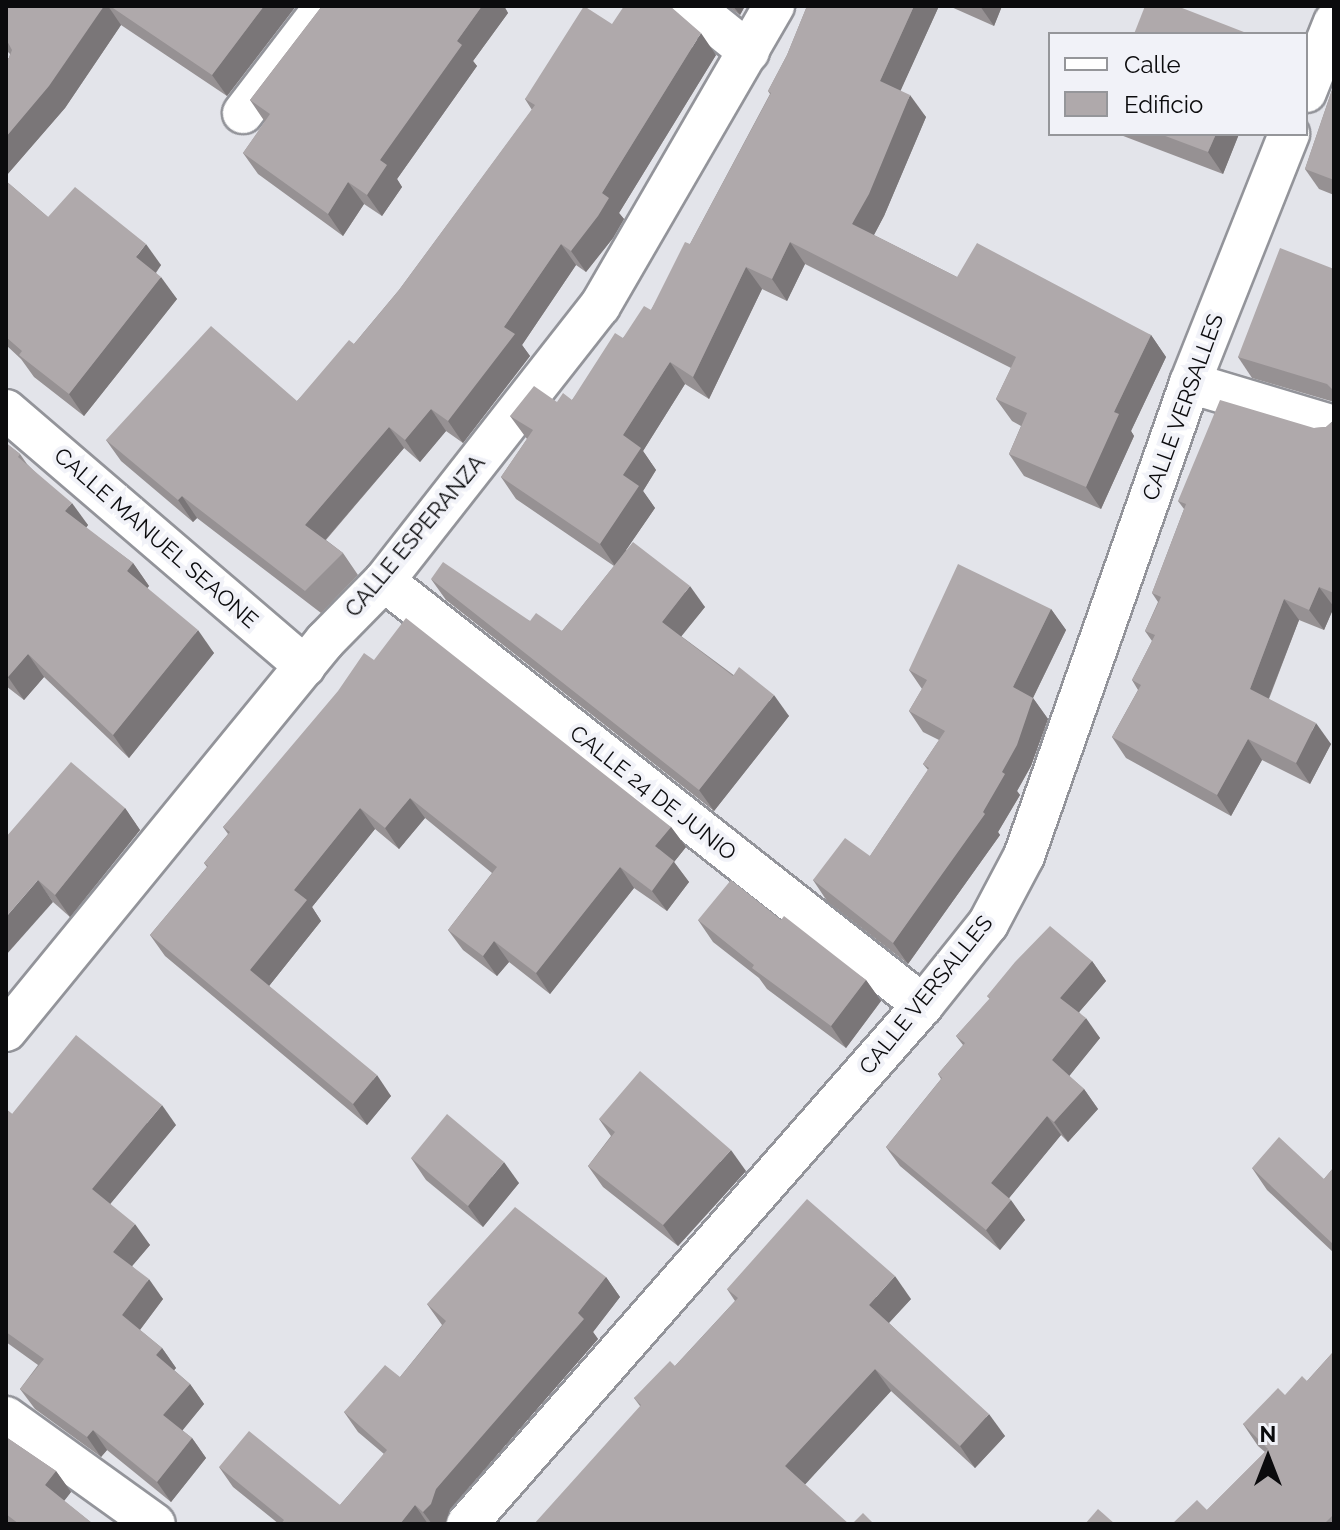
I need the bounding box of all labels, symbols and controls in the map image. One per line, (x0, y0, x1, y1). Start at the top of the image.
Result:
legend (1048, 32, 1308, 136)
text: Calle (1124, 50, 1181, 79)
text: Edificio (1124, 90, 1203, 119)
street label: CALLE VERSALLES (1137, 310, 1229, 504)
street label: CALLE MANUEL SEAONE (48, 442, 264, 634)
street label: CALLE ESPERANZA (340, 450, 490, 622)
street label: CALLE 24 DE JUNIO (564, 720, 742, 866)
street label: CALLE VERSALLES (854, 910, 998, 1080)
north arrow (1228, 1418, 1308, 1498)
text: N (1260, 1421, 1276, 1447)

